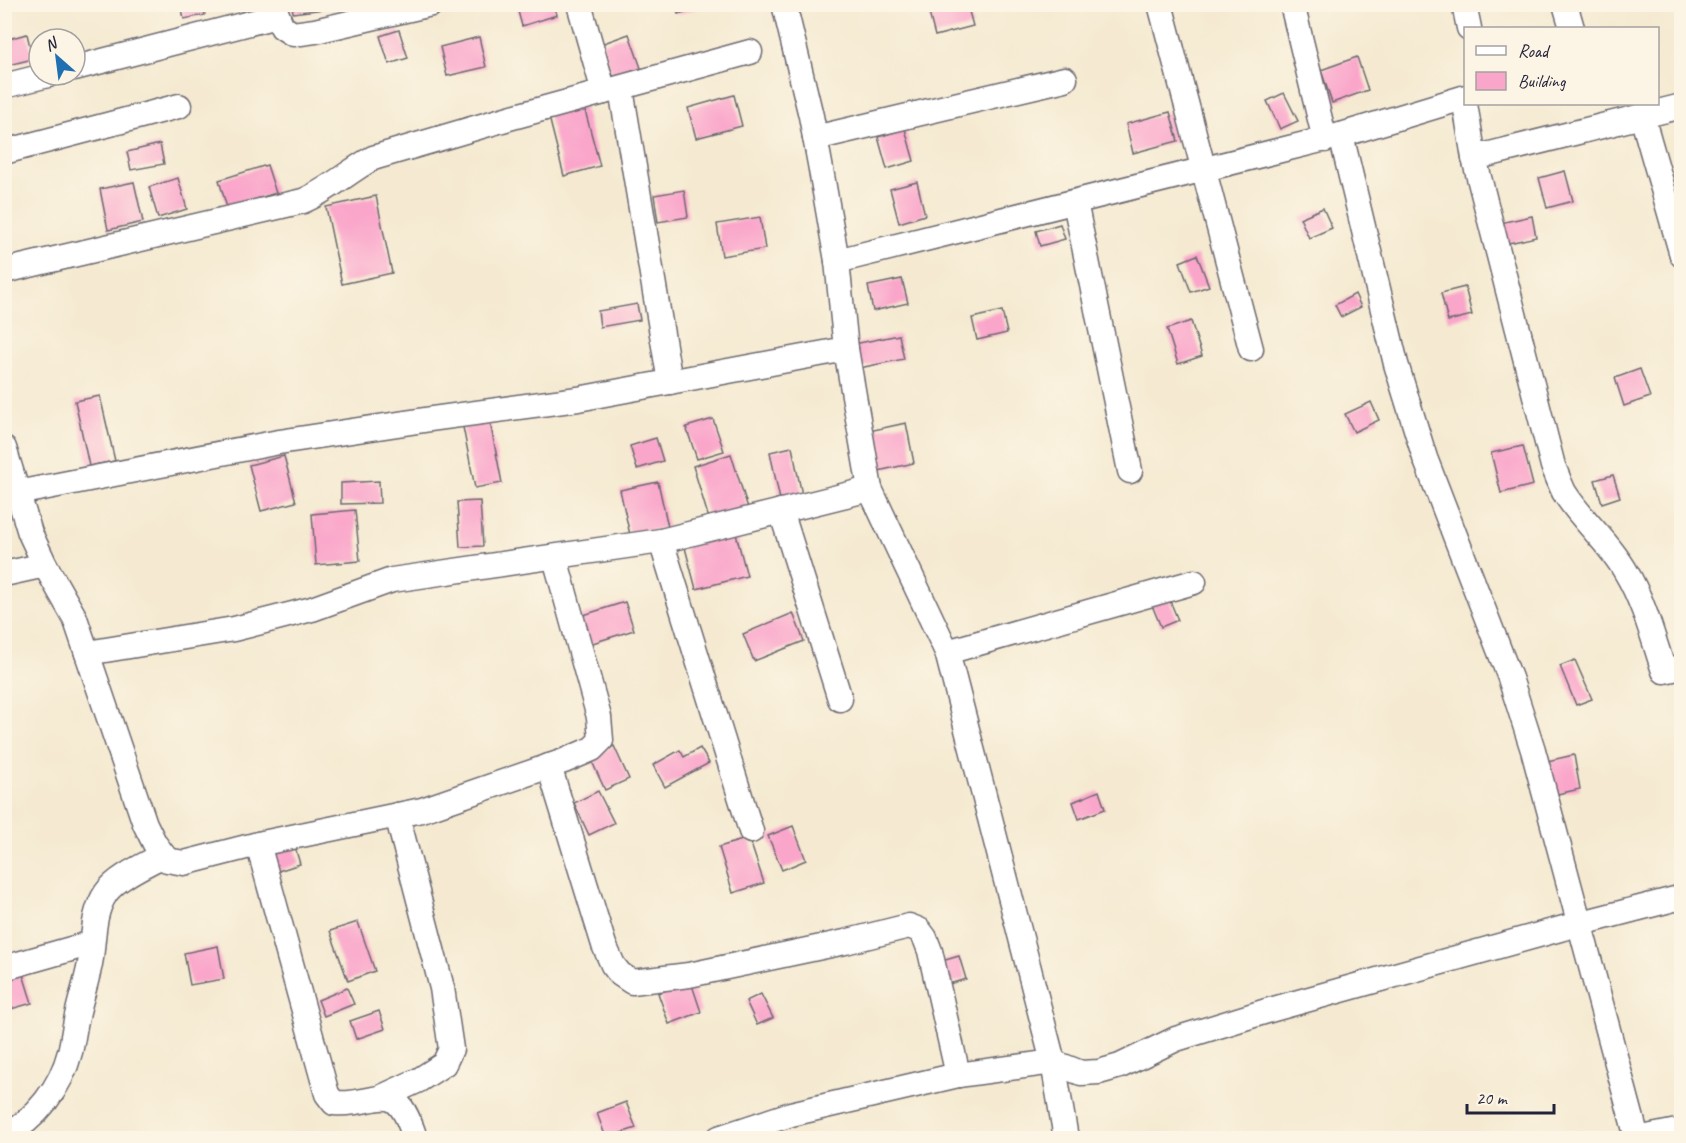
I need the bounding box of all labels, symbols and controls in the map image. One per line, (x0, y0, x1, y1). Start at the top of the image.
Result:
north arrow (27, 27, 87, 87)
legend (1464, 27, 1659, 105)
text: N (41, 32, 62, 56)
text: Road (1518, 40, 1551, 62)
text: Building (1518, 70, 1567, 92)
scale bar (1467, 1077, 1554, 1115)
text: 20 m (1476, 1087, 1509, 1109)

